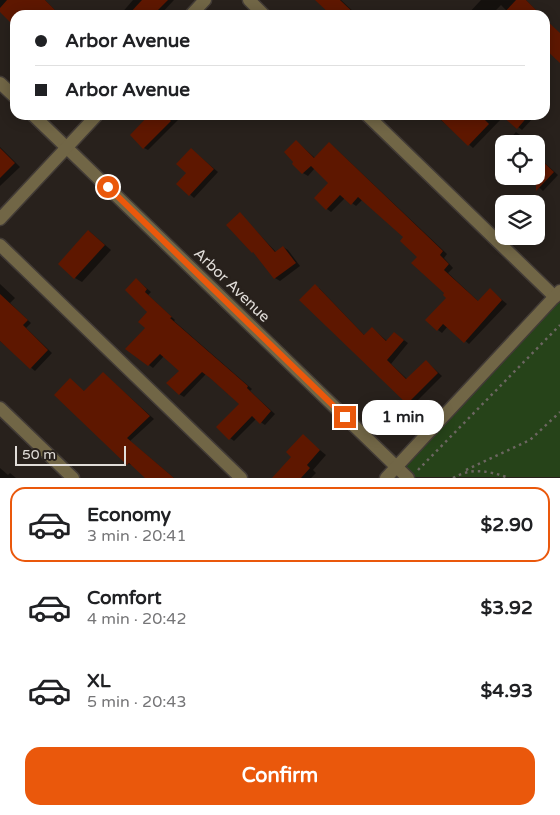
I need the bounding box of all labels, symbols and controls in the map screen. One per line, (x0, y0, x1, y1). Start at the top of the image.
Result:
text: Arbor Avenue (65, 30, 190, 52)
text: Arbor Avenue (65, 79, 190, 101)
map controls (495, 135, 545, 245)
button: locate (495, 135, 545, 185)
route start (97, 176, 119, 198)
button: layers (495, 195, 545, 245)
street label: Arbor Avenue (190, 244, 274, 326)
callout: 1 min (362, 400, 445, 434)
route end (334, 406, 356, 428)
text: 1 min (382, 407, 424, 427)
scale bar (15, 442, 126, 466)
text: 50 m (22, 446, 56, 463)
icon: car (27, 502, 72, 547)
text: Economy (87, 504, 171, 526)
text: $2.90 (481, 514, 533, 536)
text: 3 min · 20:41 (87, 526, 186, 546)
icon: car (27, 585, 72, 630)
text: Comfort (87, 587, 161, 609)
text: $3.92 (481, 597, 533, 619)
text: 4 min · 20:42 (87, 609, 186, 629)
icon: car (27, 668, 72, 713)
text: XL (87, 670, 111, 692)
text: $4.93 (481, 680, 533, 702)
text: 5 min · 20:43 (87, 692, 186, 712)
button: Confirm (25, 747, 535, 805)

